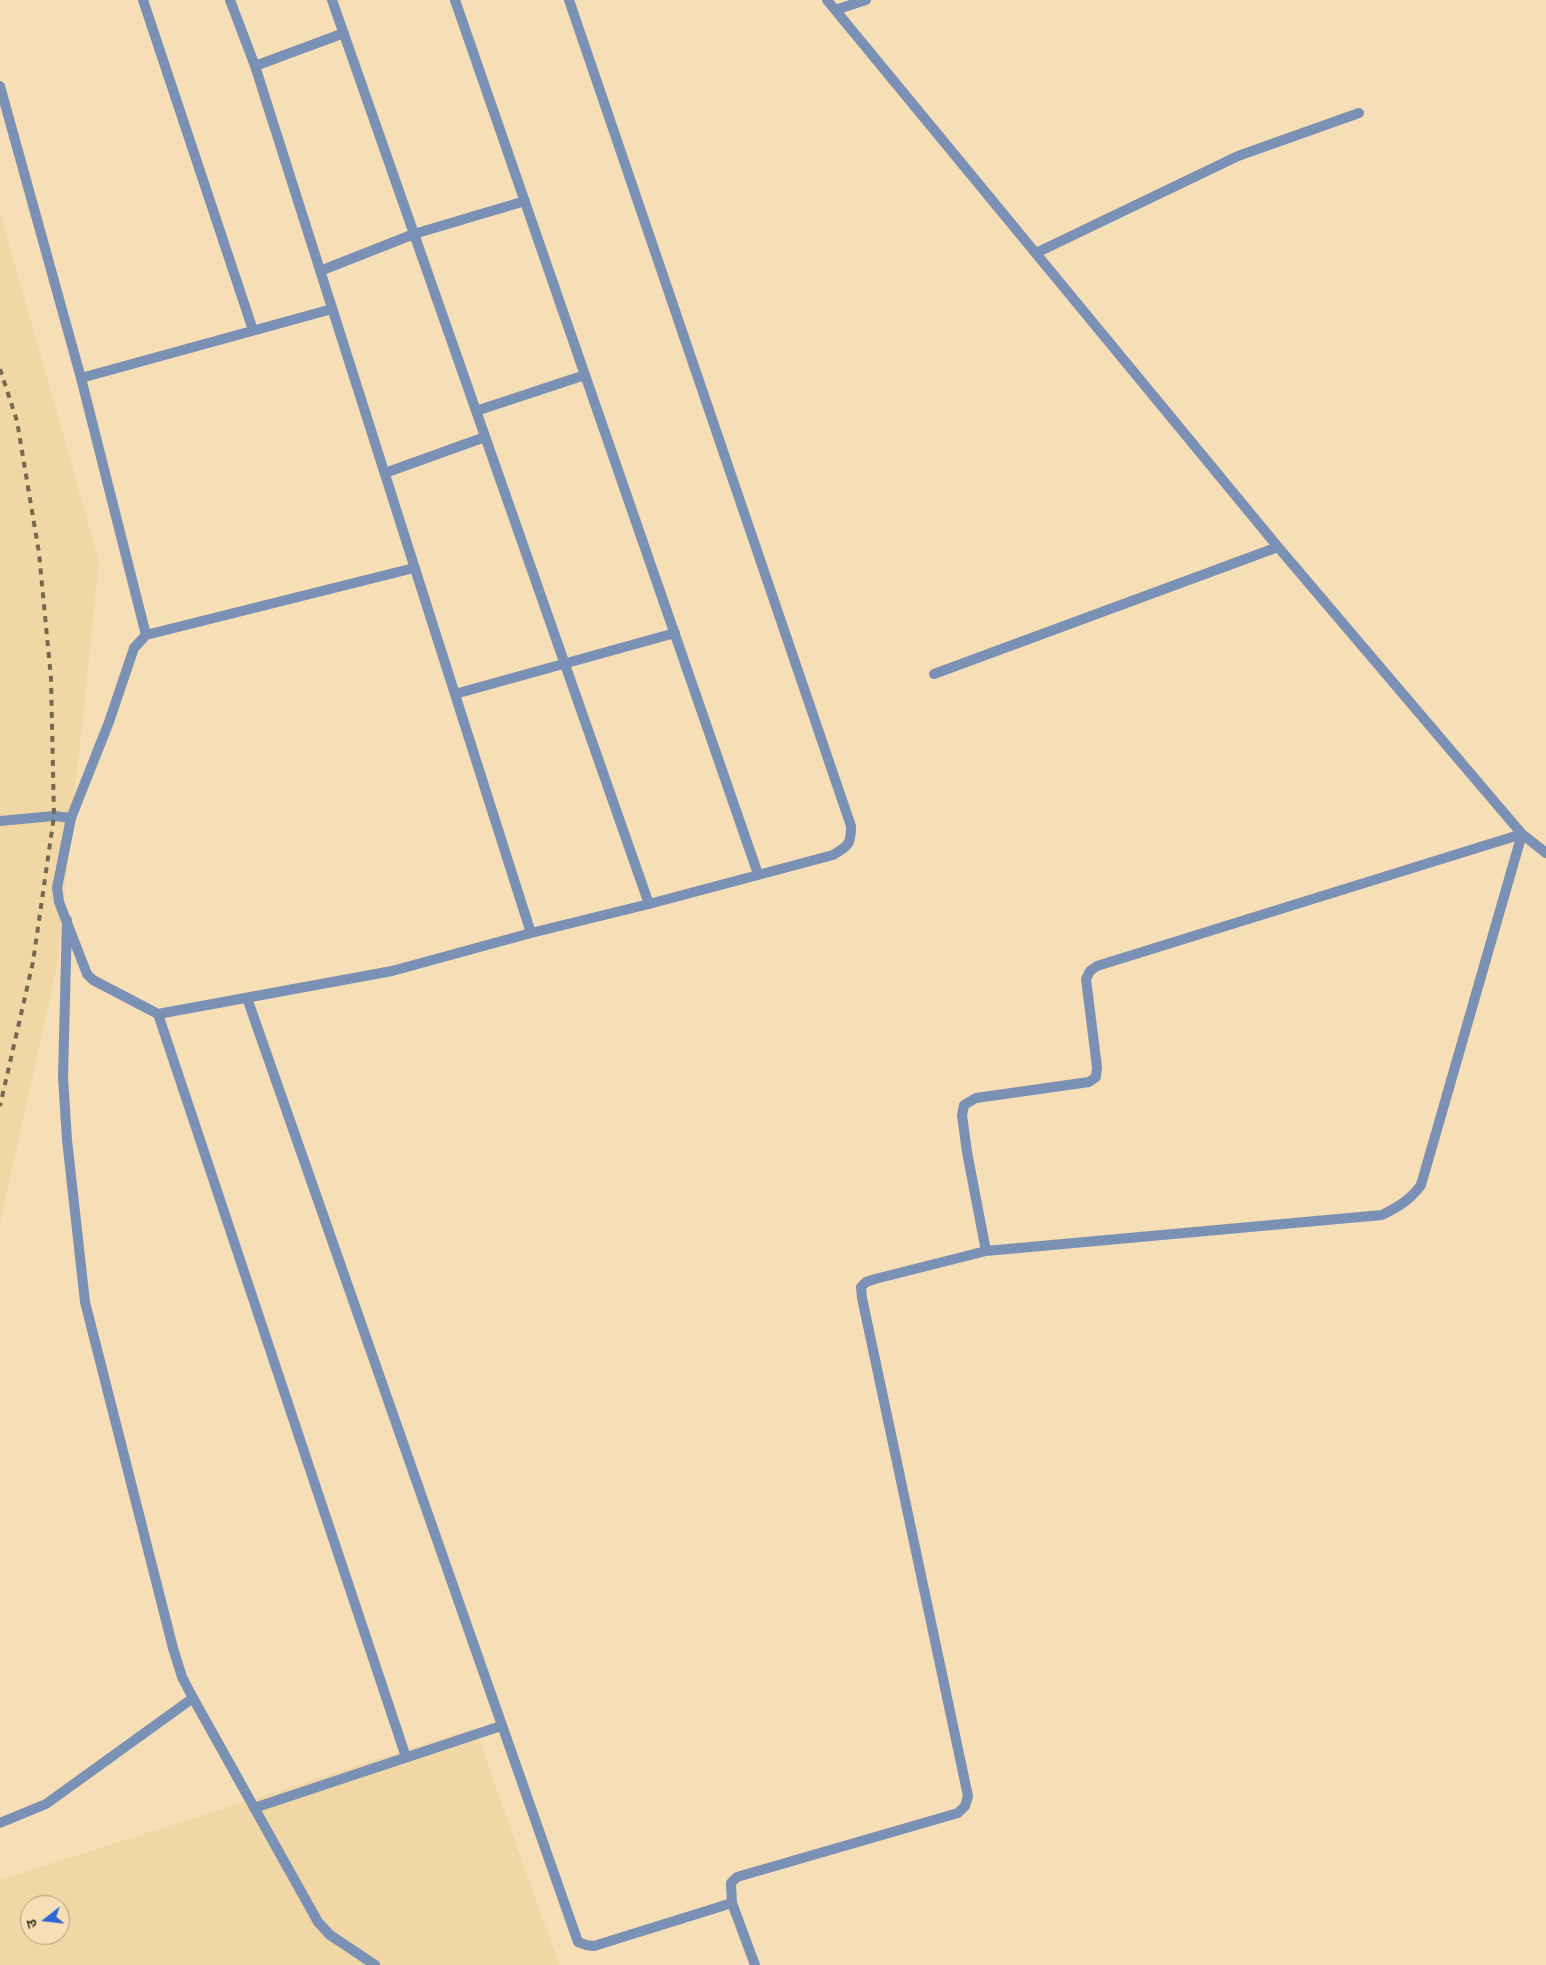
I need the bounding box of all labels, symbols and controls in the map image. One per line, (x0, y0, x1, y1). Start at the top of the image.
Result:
north arrow (20, 1895, 70, 1945)
text: उ (22, 1918, 40, 1930)

